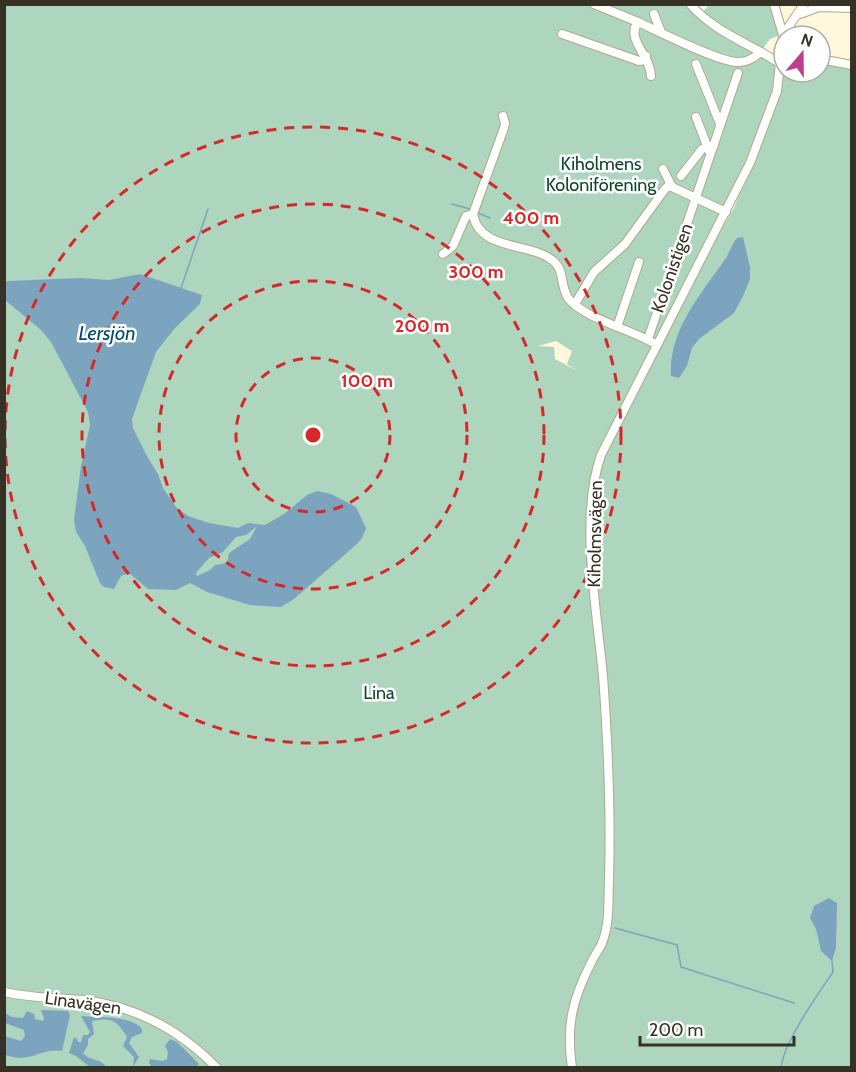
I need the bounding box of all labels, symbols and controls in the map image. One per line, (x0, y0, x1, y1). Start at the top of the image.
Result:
north arrow (772, 24, 832, 84)
text: N (798, 30, 816, 51)
park label: Kiholmens Koloniförening (546, 153, 657, 196)
text: 400 m (503, 207, 559, 229)
street label: Kolonistigen (646, 220, 698, 316)
text: 300 m (449, 261, 503, 283)
text: 200 m (395, 315, 449, 337)
water label: Lersjön (79, 321, 135, 345)
text: 100 m (341, 370, 393, 392)
centre of rings (303, 425, 323, 445)
street label: Kiholmsvägen (583, 480, 607, 588)
park label: Lina (363, 682, 395, 704)
street label: Linavägen (43, 987, 123, 1019)
scale bar (640, 1009, 794, 1047)
text: 200 m (649, 1019, 703, 1041)

